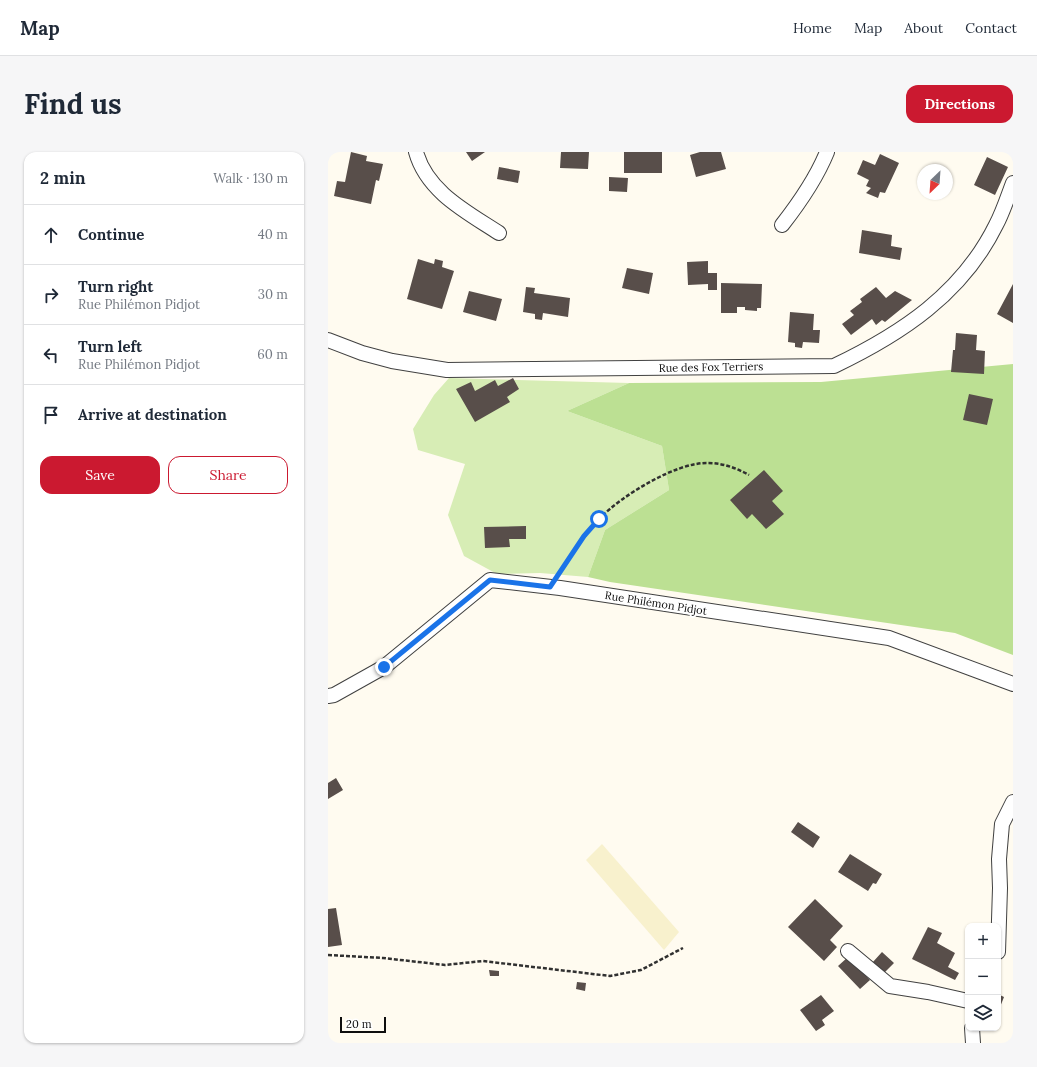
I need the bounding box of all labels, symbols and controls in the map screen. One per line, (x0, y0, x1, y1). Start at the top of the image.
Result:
text: Map (20, 16, 60, 40)
text: Home (793, 19, 832, 37)
text: Map (854, 19, 882, 37)
text: About (904, 19, 943, 37)
text: Contact (965, 19, 1017, 37)
button: Directions (906, 85, 1013, 123)
text: Find us (24, 86, 122, 122)
north arrow (917, 164, 953, 200)
text: 2 min (40, 167, 86, 189)
text: Walk · 130 m (213, 170, 288, 187)
icon: ahead (40, 224, 62, 246)
text: Continue (78, 225, 144, 244)
text: 40 m (258, 226, 288, 243)
text: Turn right (78, 277, 154, 296)
icon: right (40, 284, 62, 306)
text: 30 m (258, 286, 288, 303)
text: Rue Philémon Pidjot (78, 296, 200, 313)
text: Turn left (78, 337, 142, 356)
icon: left (40, 344, 62, 366)
text: 60 m (257, 346, 288, 363)
text: Rue Philémon Pidjot (78, 356, 200, 373)
street label: Rue des Fox Terriers (659, 359, 763, 375)
icon: arrive (40, 404, 62, 426)
text: Arrive at destination (78, 405, 227, 424)
button: Save (40, 456, 160, 494)
button: Share (168, 456, 288, 494)
route start (590, 510, 608, 528)
street label: Rue Philémon Pidjot (604, 588, 709, 618)
route end (375, 658, 393, 676)
map controls (965, 923, 1001, 1031)
button: + (965, 923, 1001, 959)
button: − (965, 959, 1001, 995)
button: layers (965, 995, 1001, 1031)
scale bar (340, 1015, 386, 1034)
text: 20 m (346, 1017, 371, 1031)

